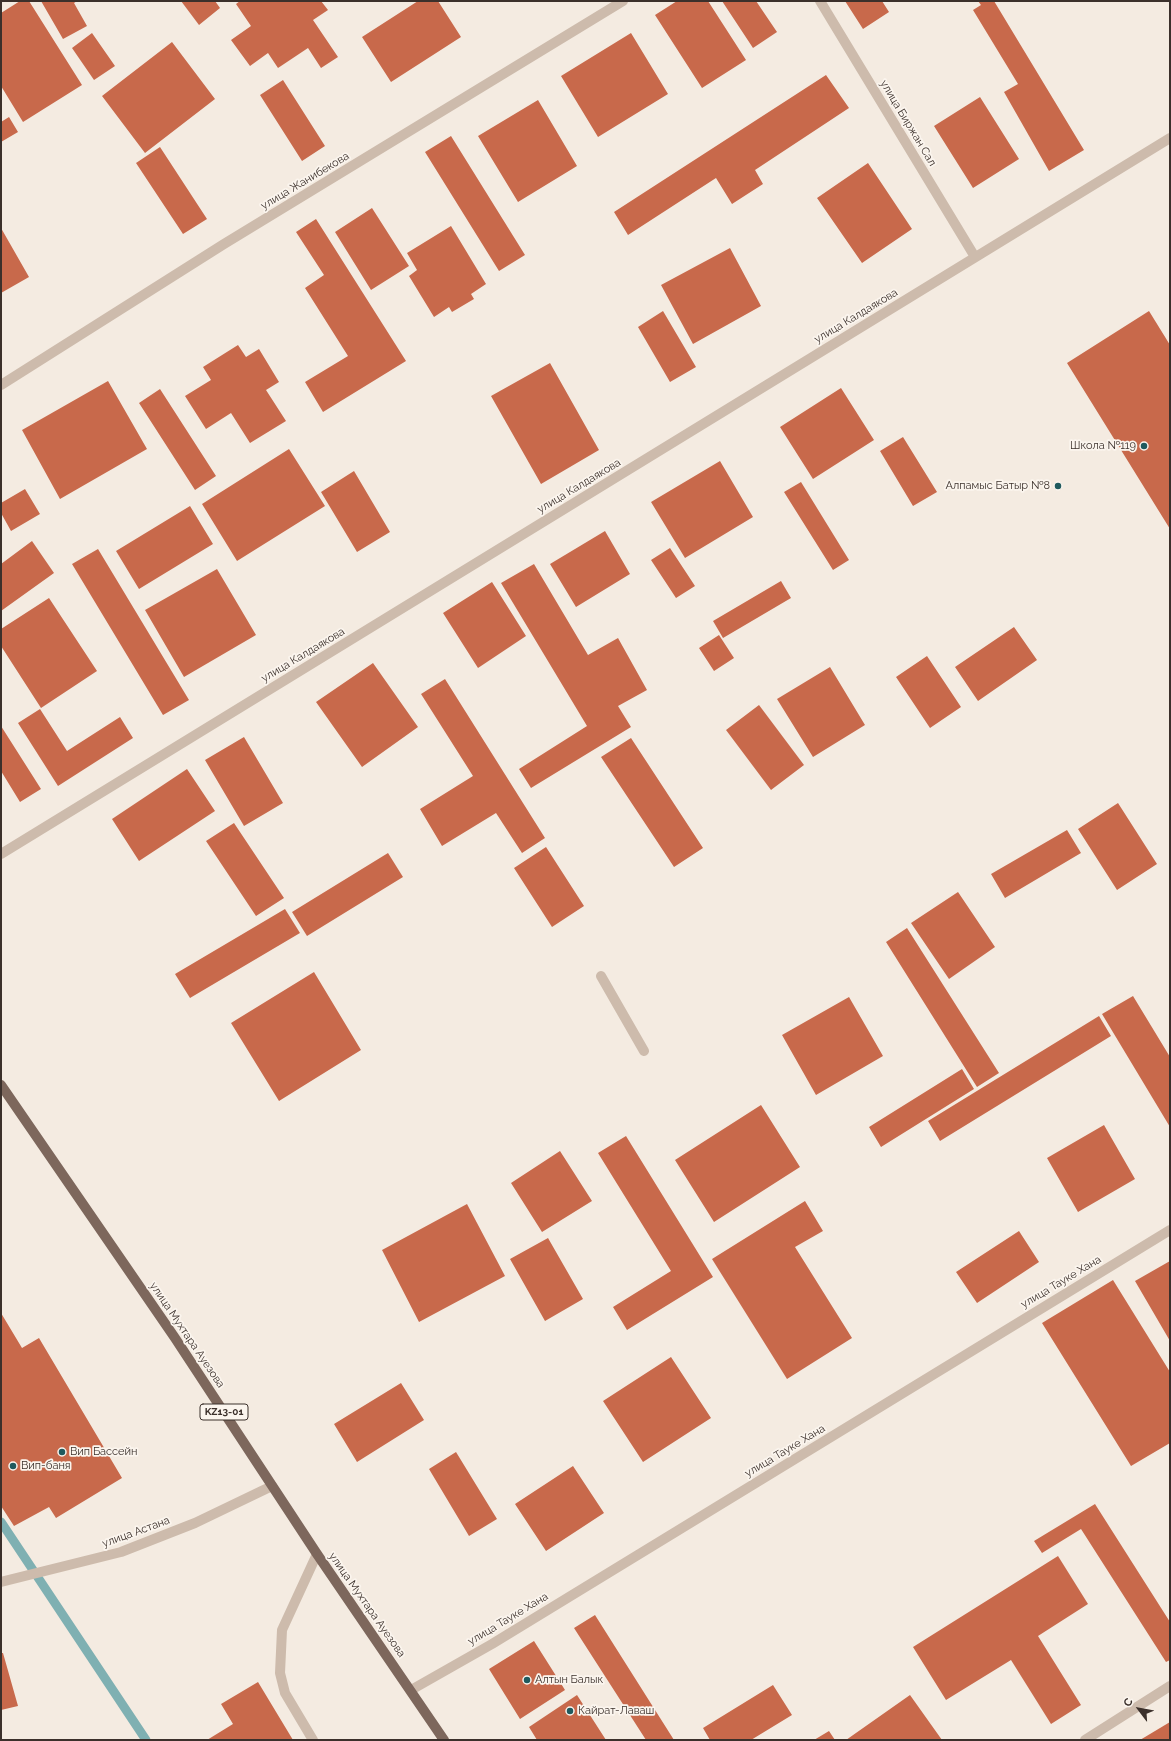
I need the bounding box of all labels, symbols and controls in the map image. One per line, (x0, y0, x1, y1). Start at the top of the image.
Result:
street label: улица Биржан Сал (877, 78, 939, 168)
street label: улица Жанибекова (258, 149, 352, 213)
street label: улица Калдаякова (812, 286, 900, 346)
place label: Школа №119 (1070, 439, 1136, 453)
marker: Школа №119 (1139, 441, 1149, 451)
street label: улица Калдаякова (535, 456, 623, 516)
place label: Алпамыс Батыр №8 (946, 479, 1050, 493)
marker: Алпамыс Батыр №8 (1053, 481, 1063, 491)
street label: улица Калдаякова (259, 625, 347, 685)
street label: улица Тауке Хана (1018, 1253, 1104, 1311)
street label: улица Мухтара Ауезова (147, 1280, 227, 1390)
road number: KZ13-01 (200, 1404, 248, 1420)
street label: улица Тауке Хана (742, 1422, 828, 1480)
place label: Вип Бассейн (70, 1445, 137, 1459)
marker: Вип Бассейн (57, 1447, 67, 1457)
place label: Вип-баня (21, 1459, 71, 1473)
marker: Вип-баня (8, 1461, 18, 1471)
street label: улица Астана (100, 1514, 172, 1550)
street label: улица Мухтара Ауезова (326, 1550, 408, 1660)
street label: улица Тауке Хана (465, 1590, 551, 1648)
place label: Алтын Балык (535, 1673, 603, 1687)
marker: Алтын Балык (522, 1675, 532, 1685)
north arrow (1119, 1689, 1159, 1729)
text: С (1121, 1696, 1136, 1709)
place label: Кайрат-Лаваш (578, 1704, 654, 1718)
marker: Кайрат-Лаваш (565, 1706, 575, 1716)

